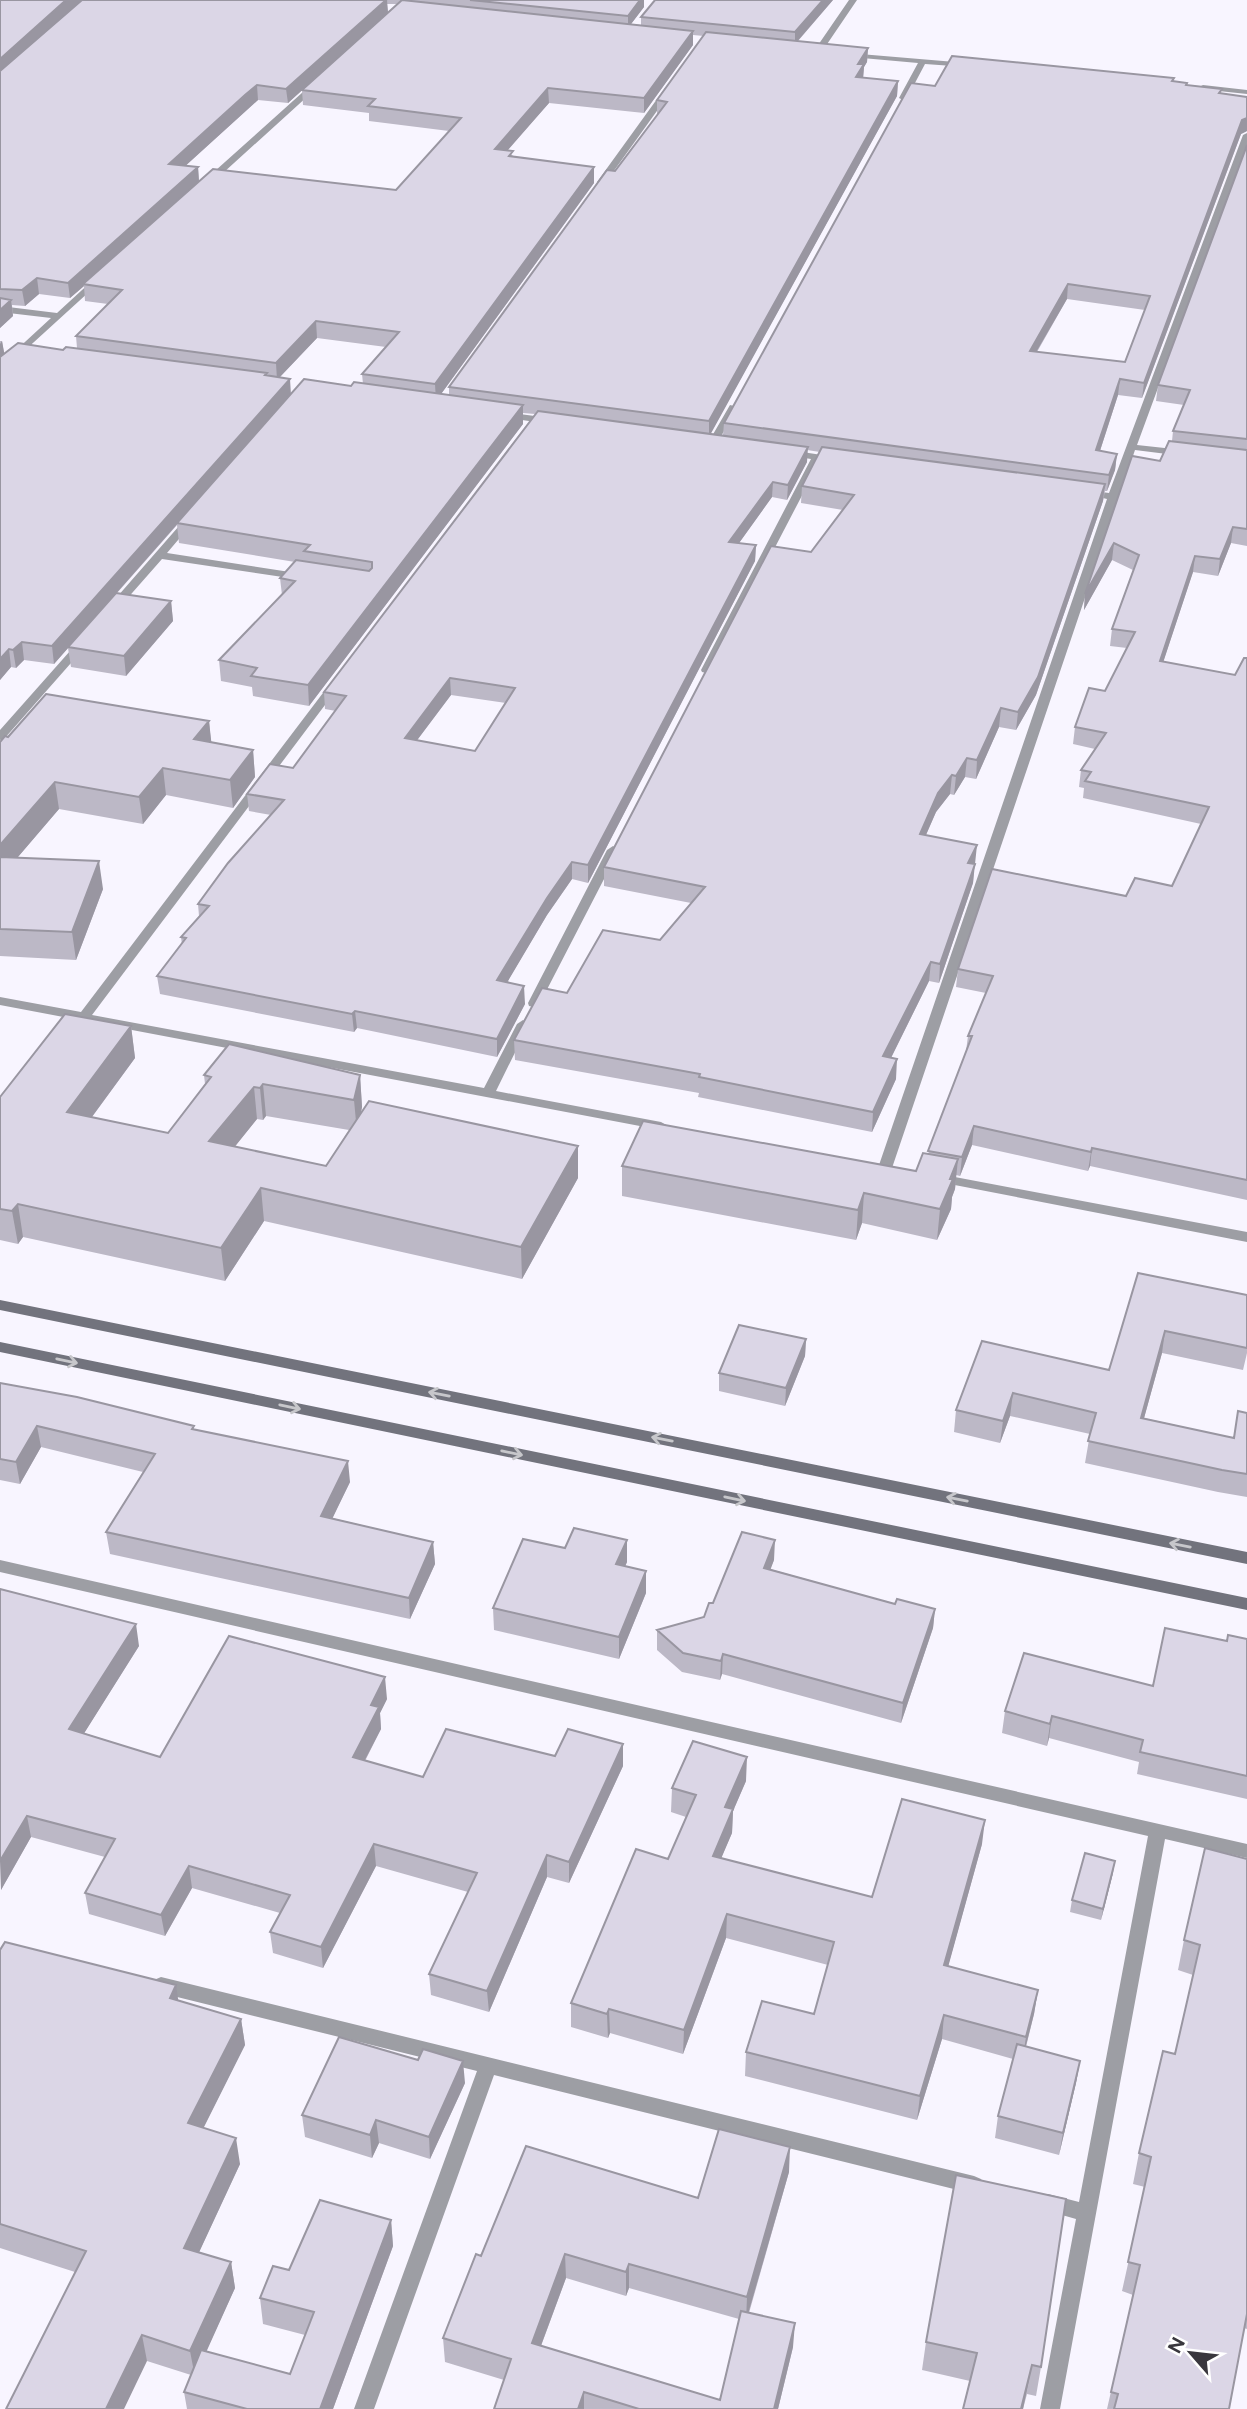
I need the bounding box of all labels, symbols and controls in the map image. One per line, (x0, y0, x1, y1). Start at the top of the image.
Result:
one-way arrow (55, 1354, 78, 1368)
one-way arrow (428, 1387, 451, 1401)
one-way arrow (278, 1400, 301, 1414)
one-way arrow (651, 1432, 674, 1446)
one-way arrow (500, 1446, 523, 1460)
one-way arrow (723, 1492, 746, 1506)
one-way arrow (946, 1492, 969, 1506)
one-way arrow (1169, 1537, 1192, 1551)
north arrow (1156, 2318, 1226, 2388)
text: N (1163, 2333, 1190, 2357)

